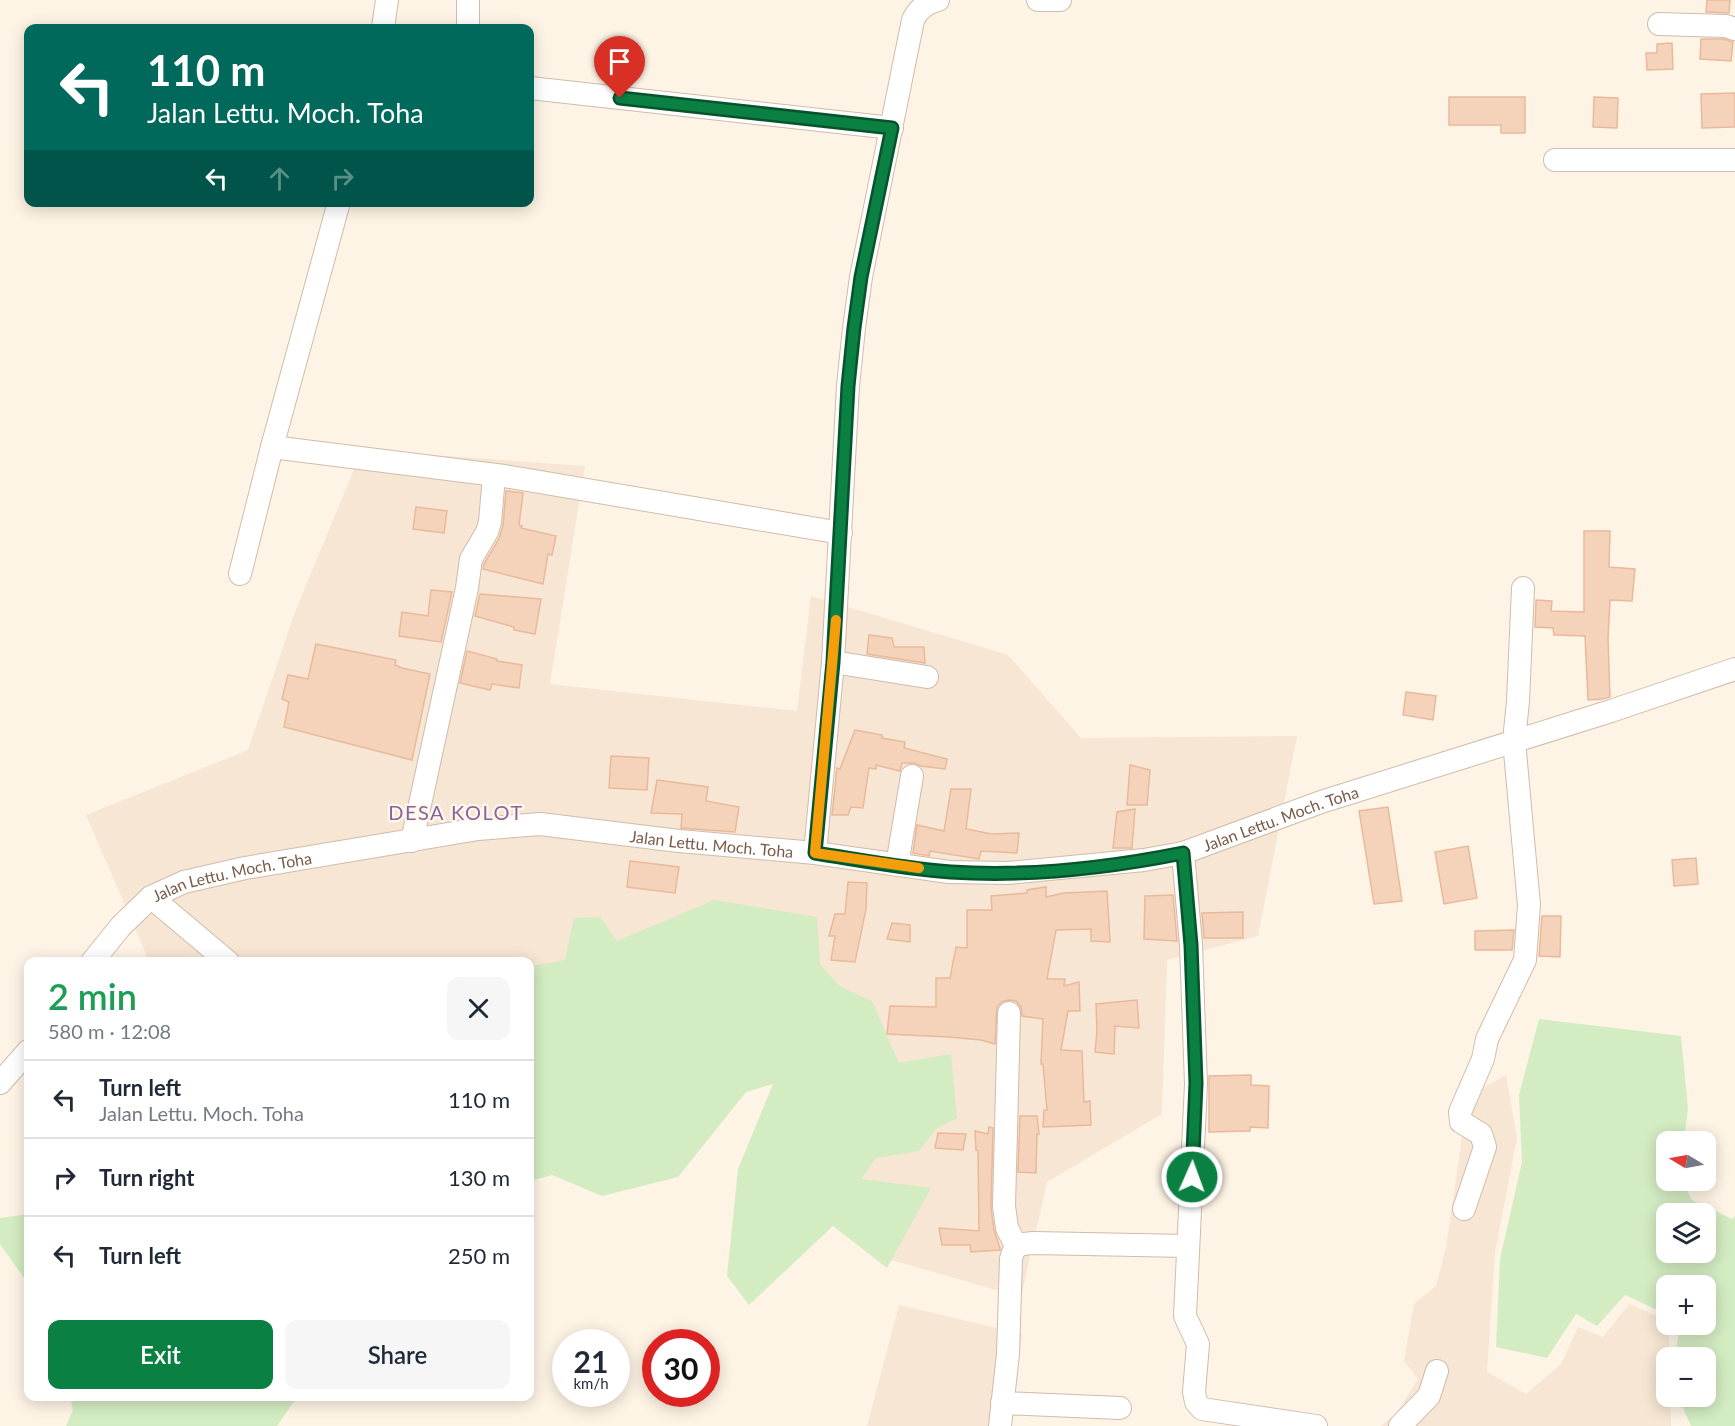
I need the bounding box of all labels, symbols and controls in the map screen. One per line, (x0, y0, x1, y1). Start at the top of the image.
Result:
pin (594, 36, 645, 98)
text: 110 m (147, 45, 265, 95)
icon: arrive (603, 45, 636, 78)
icon: left (48, 48, 126, 126)
text: Jalan Lettu. Moch. Toha (147, 96, 424, 129)
icon: left (200, 162, 233, 195)
icon: ahead (263, 162, 296, 195)
icon: right (326, 162, 359, 195)
street label: Jalan Lettu. Moch. Toha (1200, 781, 1361, 854)
district label: DESA KOLOT (388, 800, 524, 824)
street label: Jalan Lettu. Moch. Toha (629, 826, 794, 861)
street label: Jalan Lettu. Moch. Toha (149, 848, 313, 905)
text: 2 min (48, 974, 137, 1018)
button: close (447, 977, 510, 1040)
text: 580 m · 12:08 (48, 1019, 171, 1043)
text: Turn left (99, 1074, 181, 1101)
icon: left (48, 1083, 81, 1116)
text: 110 m (448, 1086, 510, 1113)
text: Jalan Lettu. Moch. Toha (99, 1101, 304, 1125)
north arrow (1656, 1131, 1716, 1191)
map controls (1656, 1131, 1716, 1407)
position arrow (1160, 1145, 1224, 1209)
icon: right (48, 1161, 81, 1194)
text: Turn right (99, 1164, 194, 1191)
text: 130 m (448, 1164, 510, 1191)
button: layers (1656, 1203, 1716, 1263)
icon: left (48, 1239, 81, 1272)
text: Turn left (99, 1242, 181, 1269)
text: 250 m (448, 1242, 510, 1269)
button: + (1656, 1275, 1716, 1335)
button: Exit (48, 1320, 273, 1389)
button: Share (285, 1320, 510, 1389)
speed limit sign: 30 (642, 1329, 720, 1407)
text: 21 (574, 1343, 608, 1379)
button: − (1656, 1347, 1716, 1407)
text: km/h (573, 1374, 609, 1392)

